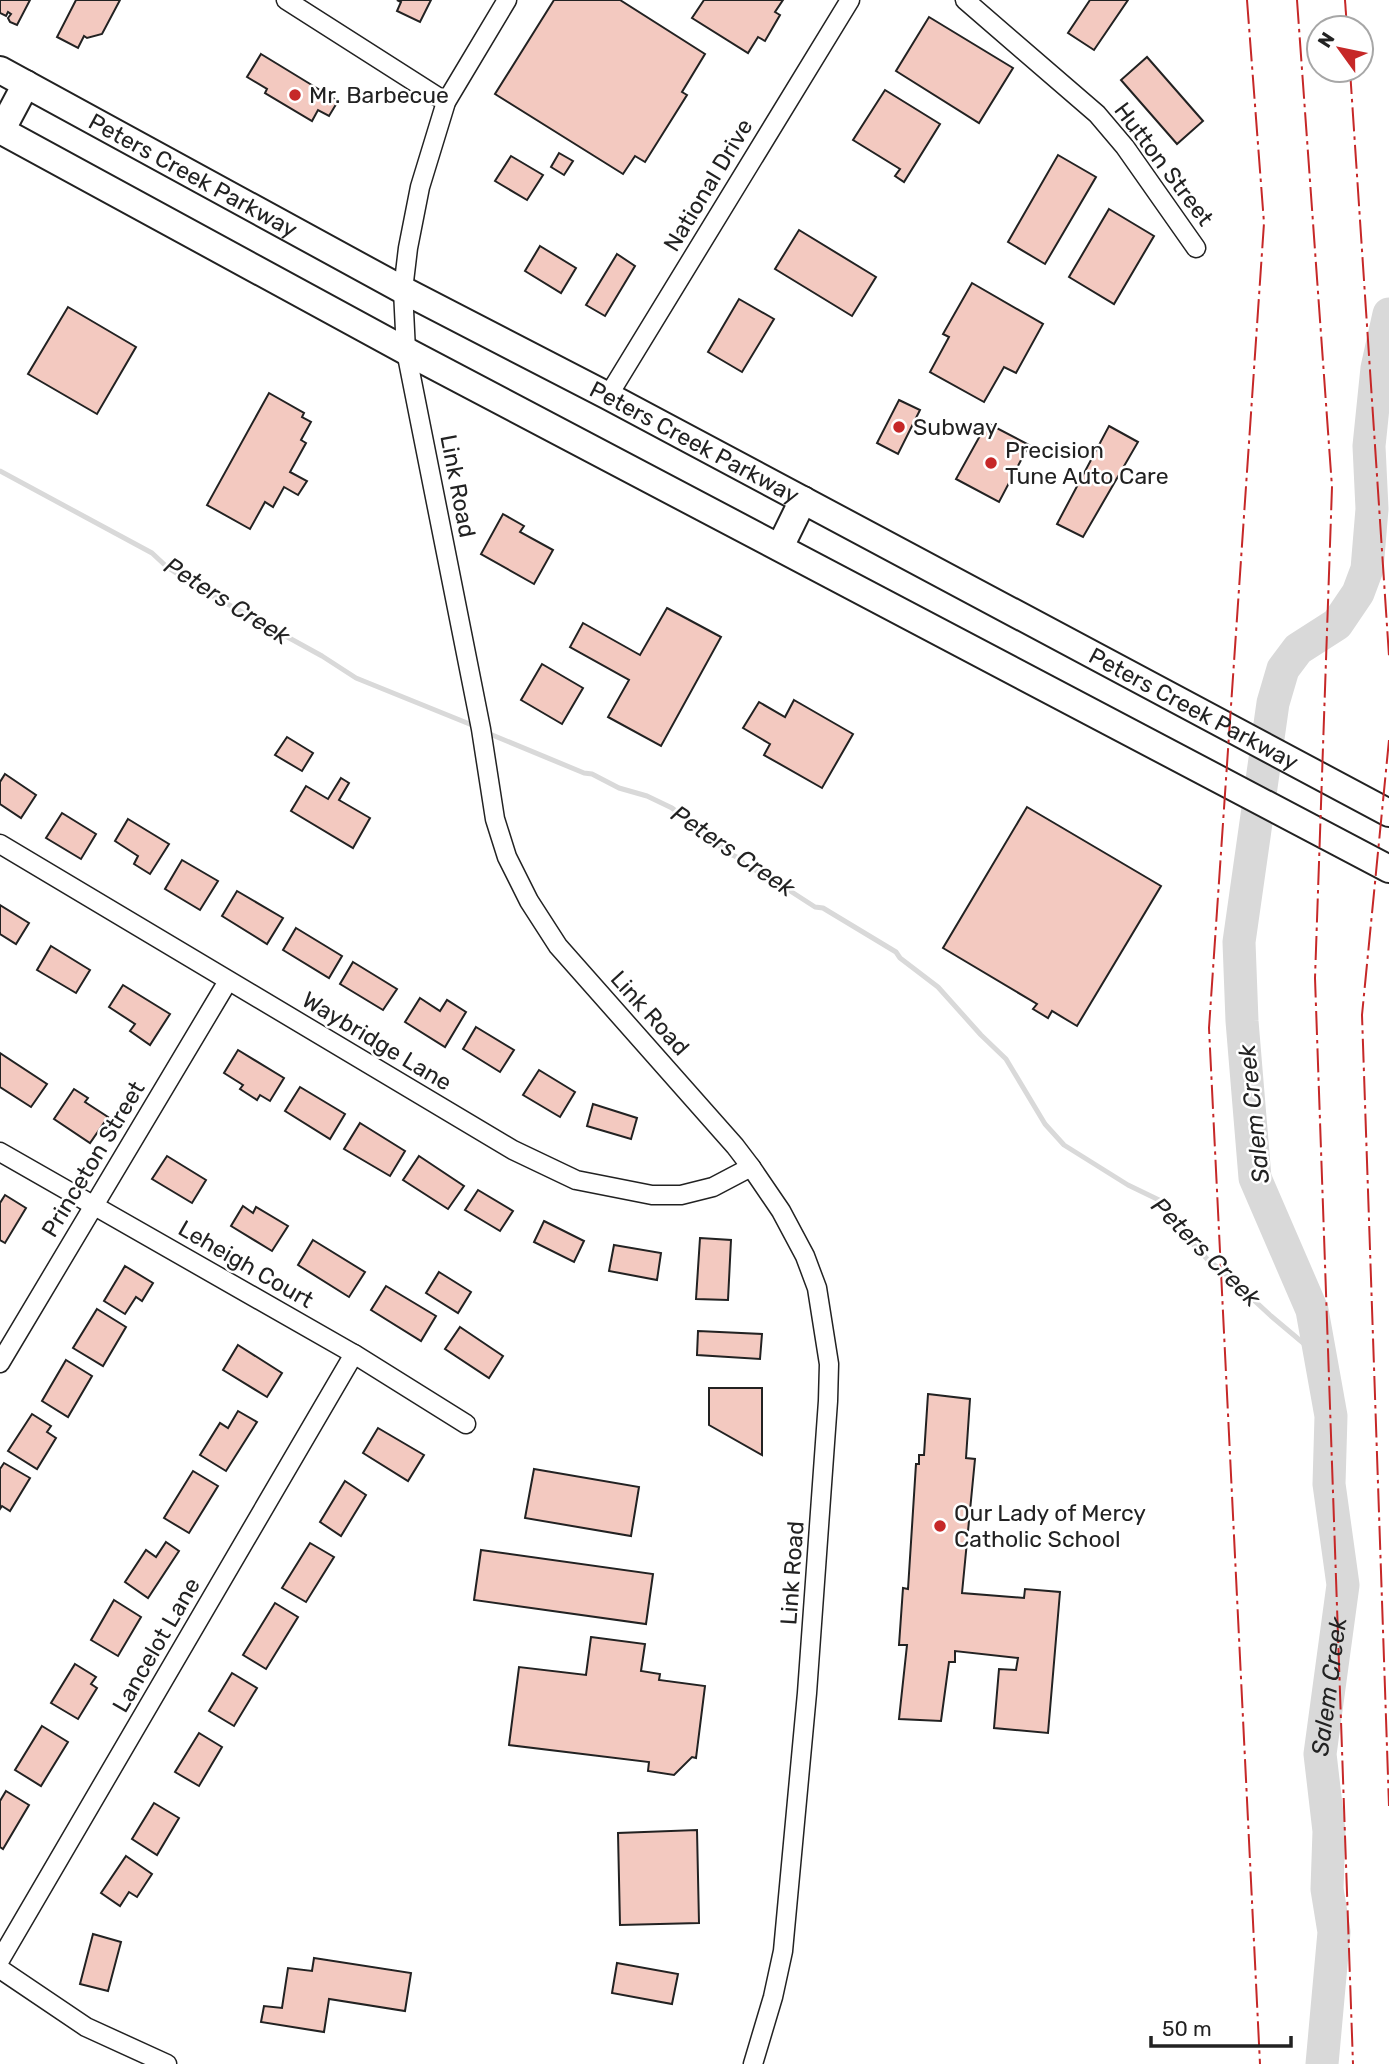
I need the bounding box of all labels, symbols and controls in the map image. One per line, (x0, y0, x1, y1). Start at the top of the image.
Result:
north arrow (1305, 14, 1375, 84)
text: N (1313, 28, 1340, 52)
place label: Mr. Barbecue (309, 81, 449, 109)
marker: Mr. Barbecue (287, 87, 303, 103)
street label: Hutton Street (1108, 97, 1220, 231)
street label: Peters Creek Parkway (84, 107, 303, 244)
street label: National Drive (657, 114, 759, 256)
street label: Peters Creek Parkway (585, 375, 804, 510)
place label: Subway (913, 413, 998, 441)
marker: Subway (891, 419, 907, 435)
street label: Link Road (434, 432, 482, 540)
place label: Precision Tune Auto Care (1005, 436, 1169, 490)
marker: Precision Tune Auto Care (983, 455, 999, 471)
water label: Peters Creek (159, 551, 296, 651)
street label: Peters Creek Parkway (1084, 641, 1304, 776)
water label: Peters Creek (666, 799, 801, 903)
street label: Link Road (605, 965, 695, 1061)
street label: Waybridge Lane (297, 985, 457, 1097)
water label: Salem Creek (1233, 1042, 1275, 1185)
street label: Princeton Street (35, 1076, 151, 1242)
water label: Peters Creek (1146, 1192, 1267, 1313)
street label: Leheigh Court (173, 1214, 319, 1314)
place label: Our Lady of Mercy Catholic School (954, 1499, 1146, 1553)
marker: Our Lady of Mercy Catholic School (932, 1518, 948, 1534)
street label: Link Road (774, 1520, 810, 1626)
street label: Lancelot Lane (106, 1573, 206, 1717)
water label: Salem Creek (1306, 1615, 1353, 1757)
scale bar (1151, 2004, 1291, 2048)
text: 50 m (1162, 2016, 1212, 2041)

